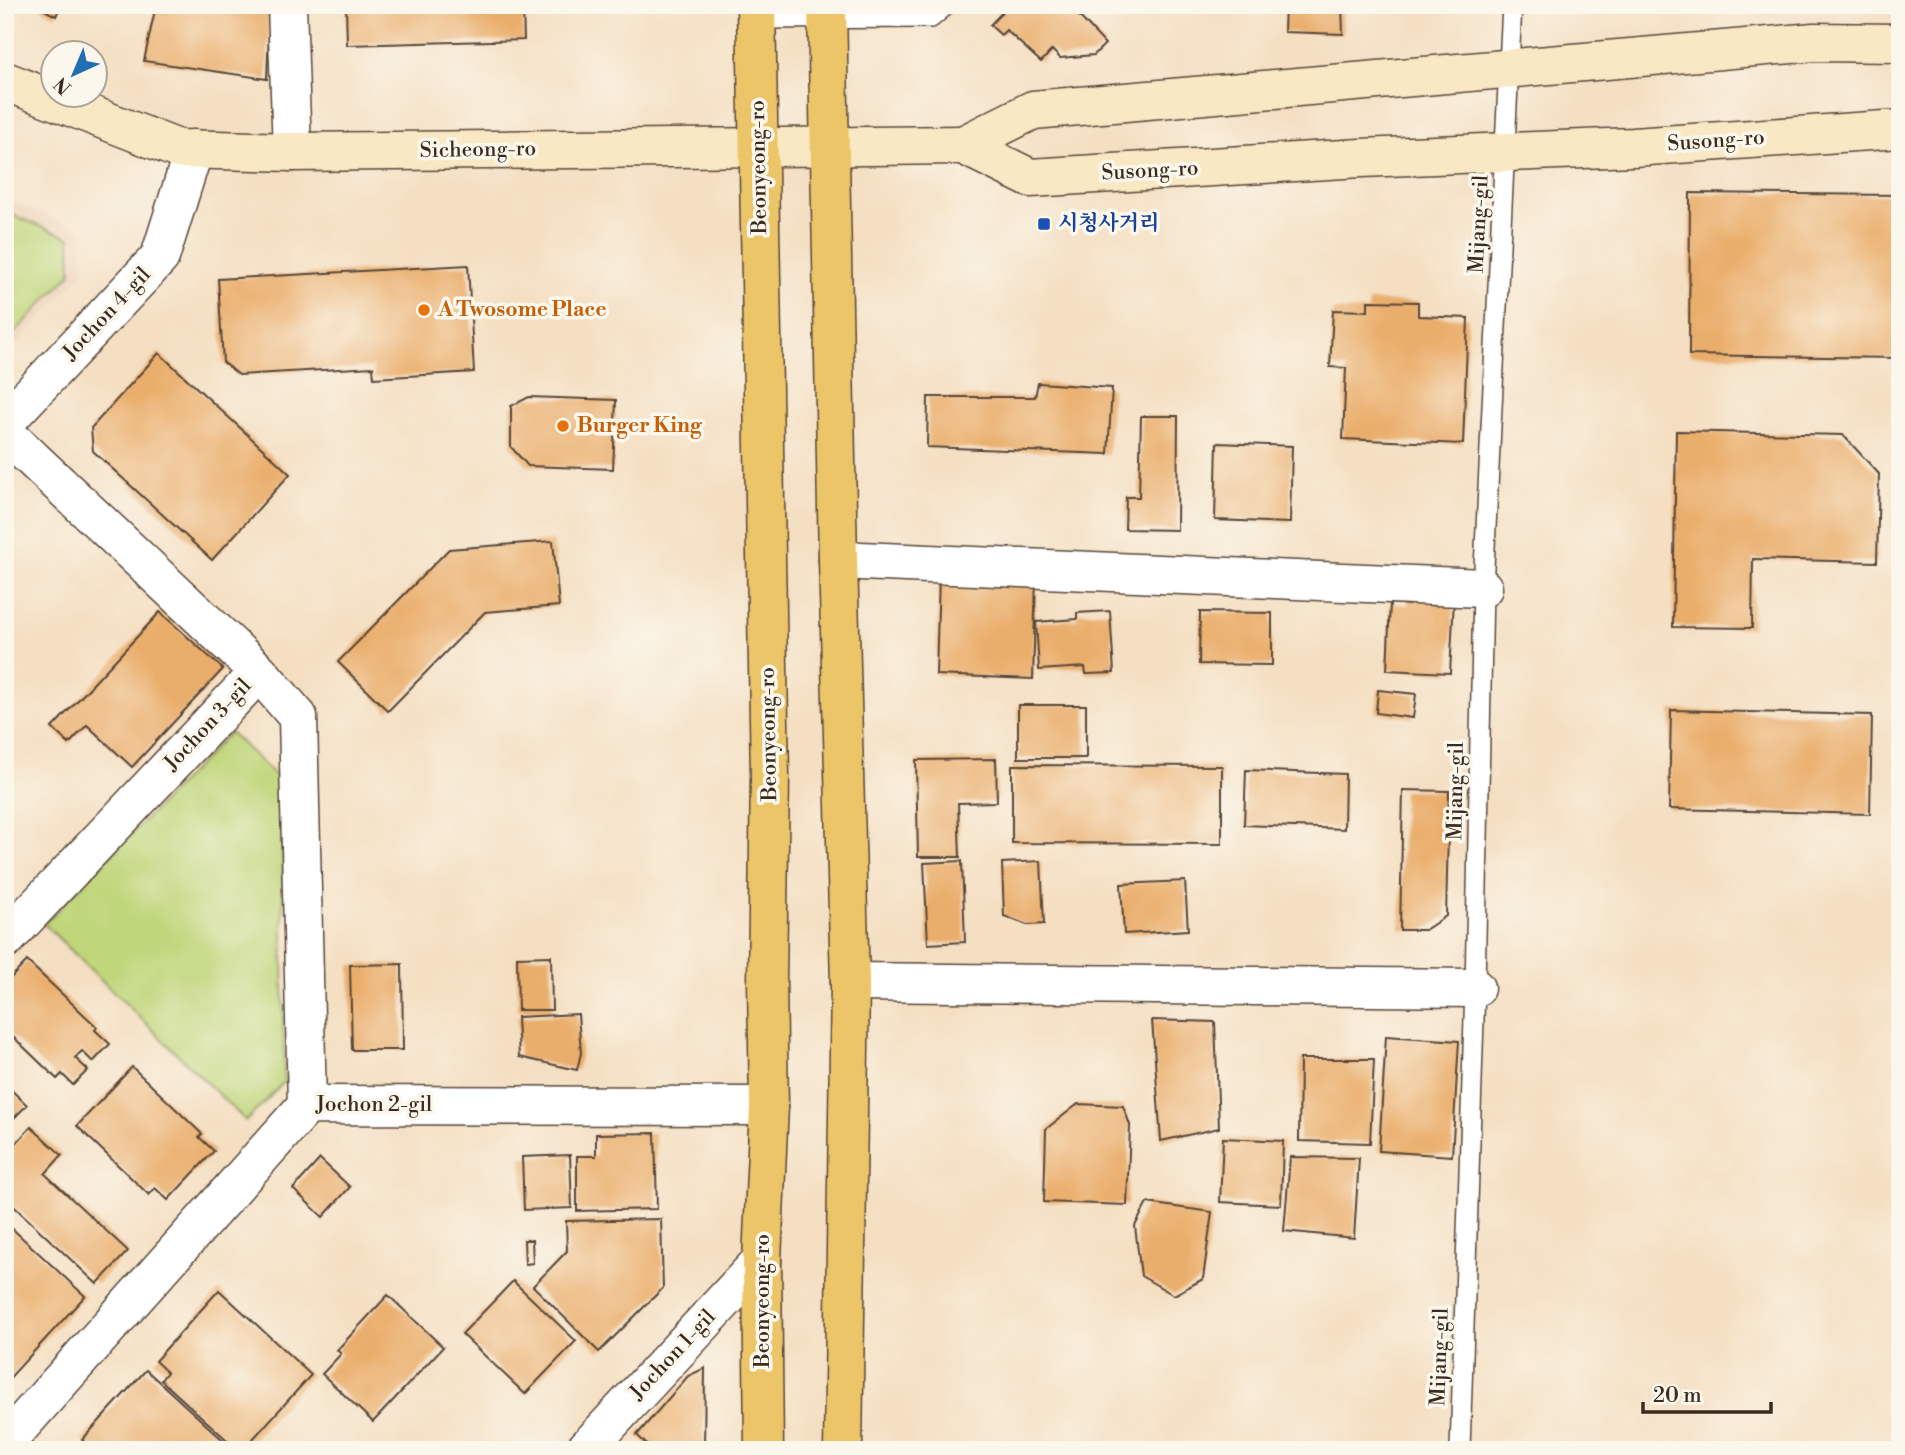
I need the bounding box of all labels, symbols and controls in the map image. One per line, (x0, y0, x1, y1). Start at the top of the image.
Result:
north arrow (38, 38, 108, 108)
text: N (49, 72, 77, 99)
street label: Beonyeong-ro (745, 100, 773, 235)
street label: Susong-ro (1667, 125, 1765, 157)
street label: Sicheong-ro (419, 136, 537, 164)
street label: Susong-ro (1101, 155, 1199, 187)
street label: Mijang-gil (1463, 174, 1495, 274)
place label: 시청사거리 (1058, 211, 1159, 237)
marker: 시청사거리 (1036, 216, 1052, 232)
street label: Jochon 4-gil (57, 262, 156, 366)
place label: A Twosome Place (437, 297, 607, 323)
marker: A Twosome Place (416, 302, 432, 318)
place label: Burger King (577, 413, 703, 439)
marker: Burger King (555, 418, 571, 434)
street label: Beonyeong-ro (755, 667, 783, 802)
street label: Jochon 3-gil (158, 674, 257, 777)
street label: Mijang-gil (1442, 742, 1470, 840)
street label: Jochon 2-gil (315, 1092, 432, 1118)
street label: Beonyeong-ro (750, 1234, 776, 1369)
street label: Jochon 1-gil (624, 1305, 721, 1406)
street label: Mijang-gil (1425, 1307, 1455, 1407)
scale bar (1643, 1371, 1770, 1415)
text: 20 m (1653, 1383, 1702, 1409)

